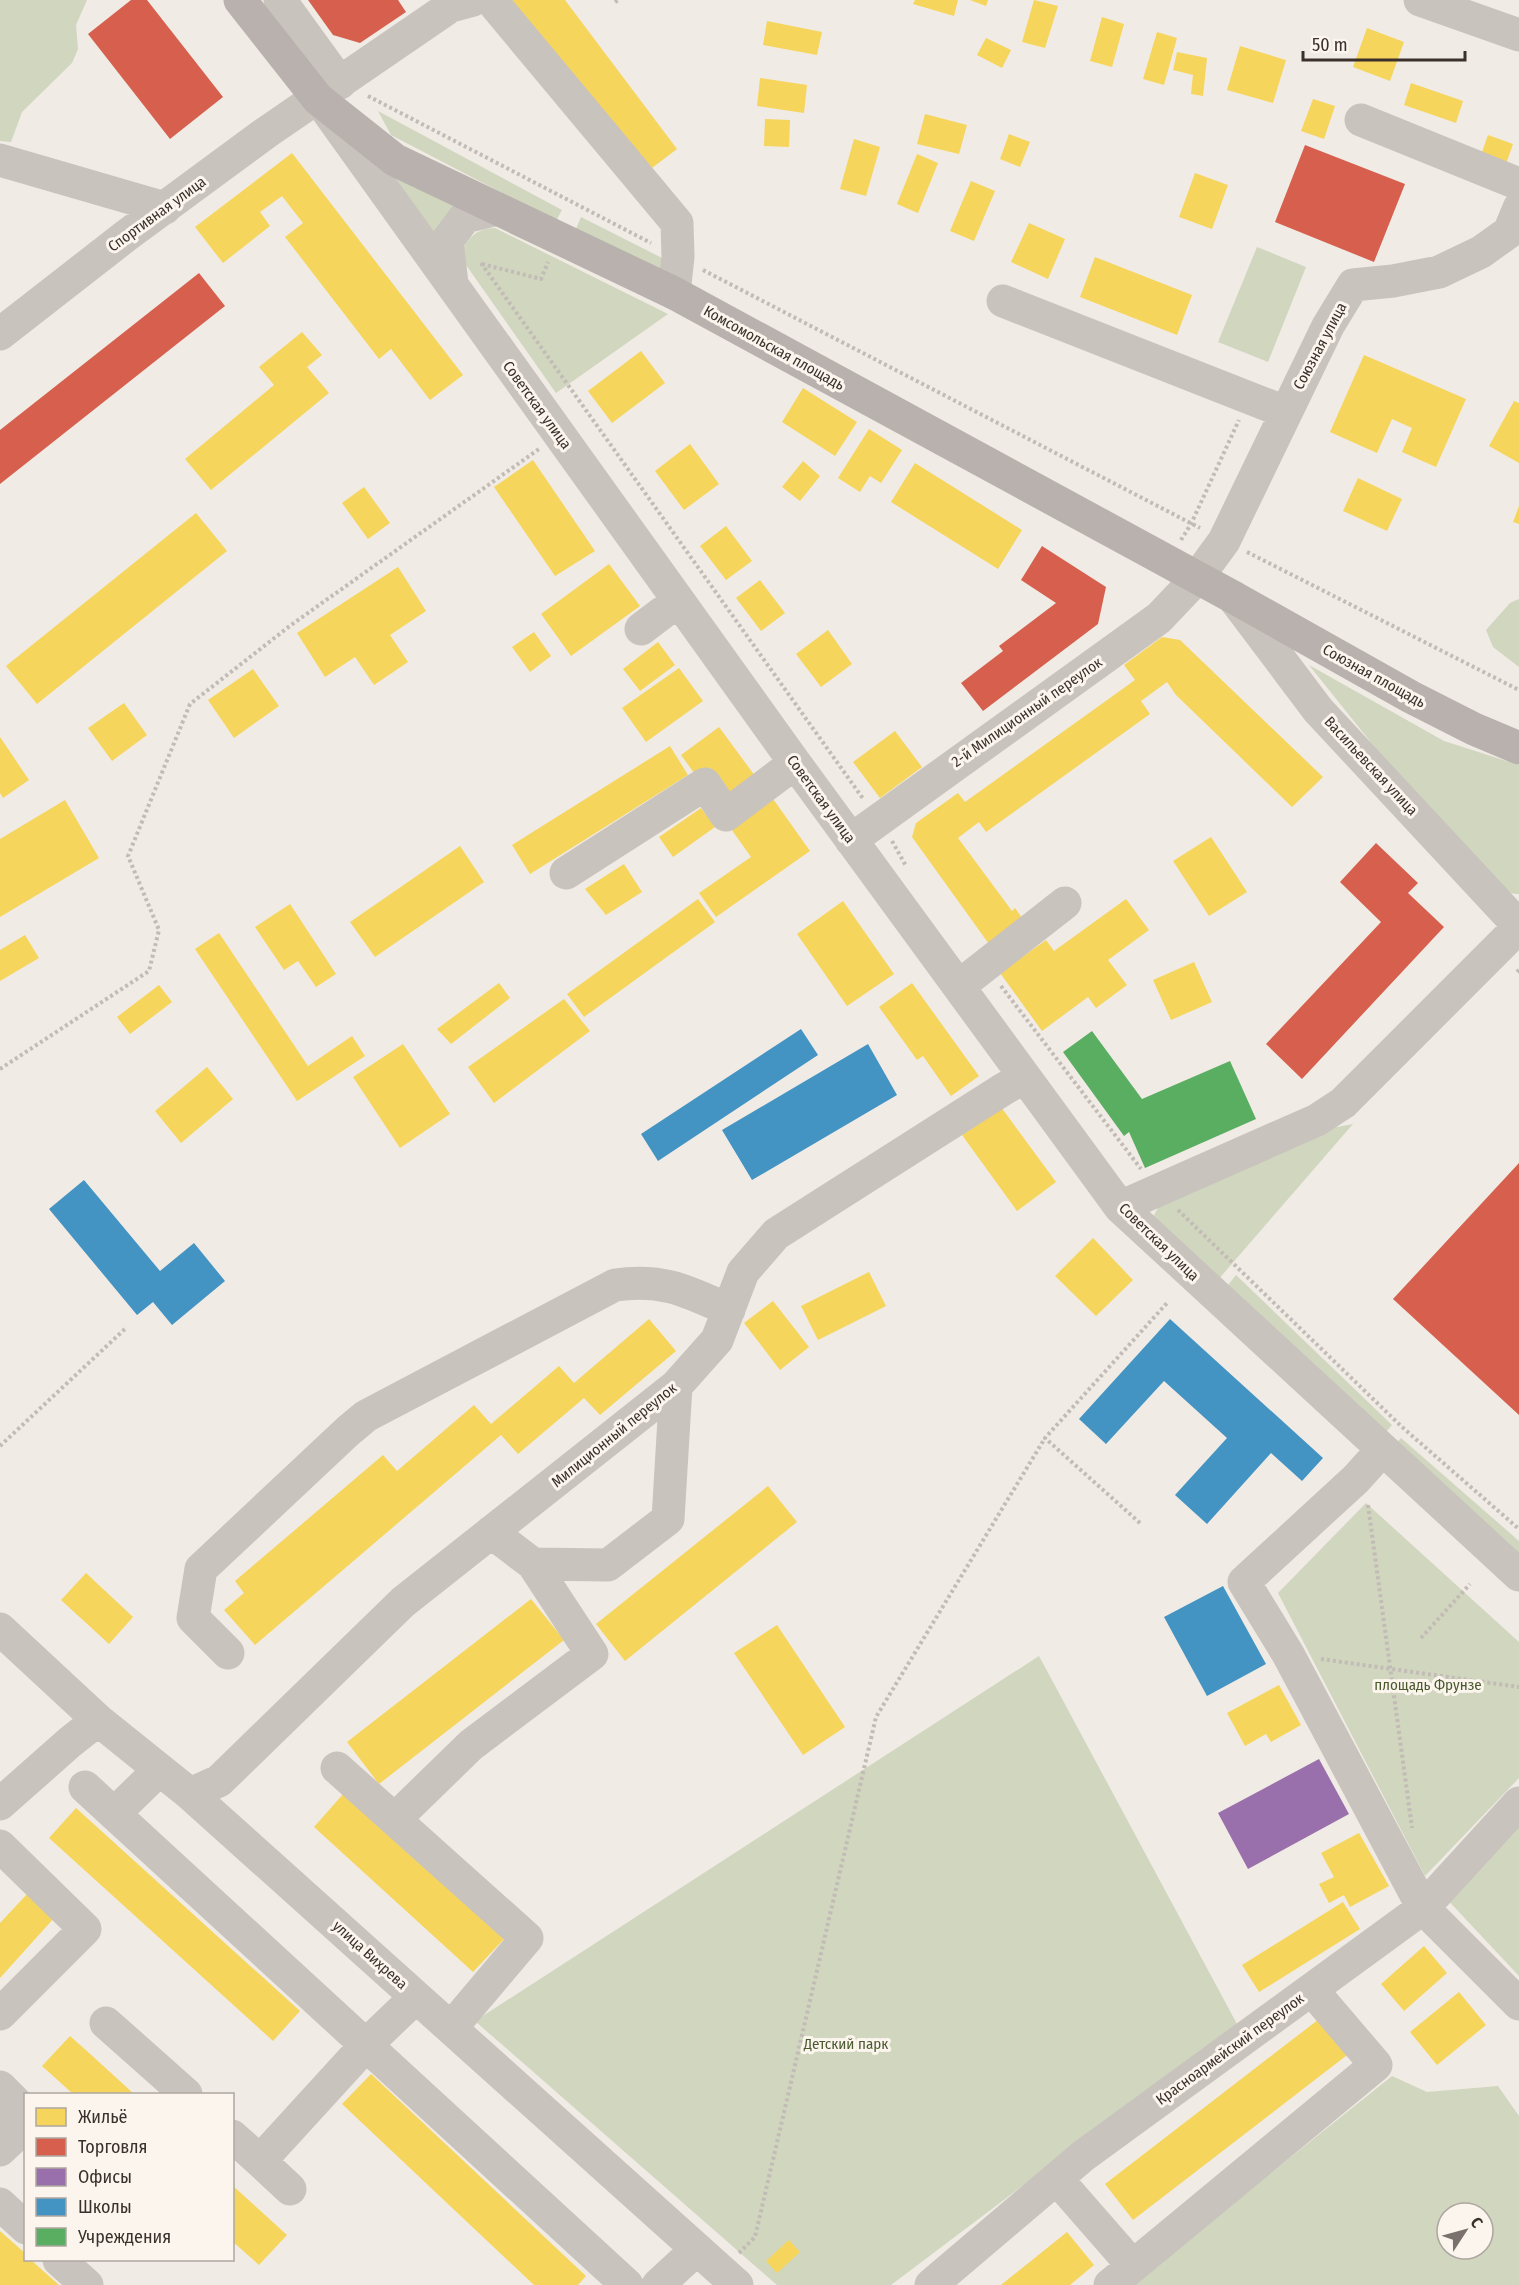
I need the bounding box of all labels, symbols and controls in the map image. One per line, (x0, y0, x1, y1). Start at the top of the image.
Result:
scale bar (1303, 24, 1465, 62)
text: 50 m (1312, 34, 1348, 56)
street label: Спортивная улица (105, 172, 209, 256)
street label: Союзная улица (1290, 299, 1350, 393)
street label: Комсомольская площадь (700, 302, 848, 394)
street label: Советская улица (499, 357, 575, 453)
street label: Союзная площадь (1319, 640, 1429, 712)
street label: 2-й Милиционный переулок (948, 653, 1106, 771)
street label: Васильевская улица (1321, 713, 1421, 819)
street label: Советская улица (783, 751, 859, 847)
street label: Советская улица (1115, 1199, 1203, 1285)
street label: Милиционный переулок (548, 1379, 680, 1491)
park label: площадь Фрунзе (1374, 1676, 1482, 1694)
street label: улица Вихрева (329, 1917, 411, 1993)
street label: Красноармейский переулок (1153, 1989, 1307, 2109)
park label: Детский парк (803, 2035, 888, 2053)
legend (24, 2093, 234, 2261)
text: Жильё (78, 2106, 128, 2128)
text: Торговля (78, 2136, 147, 2158)
text: Офисы (78, 2166, 132, 2188)
text: Школы (78, 2196, 132, 2218)
north arrow (1435, 2201, 1495, 2261)
text: С (1467, 2213, 1487, 2232)
text: Учреждения (77, 2226, 171, 2248)

